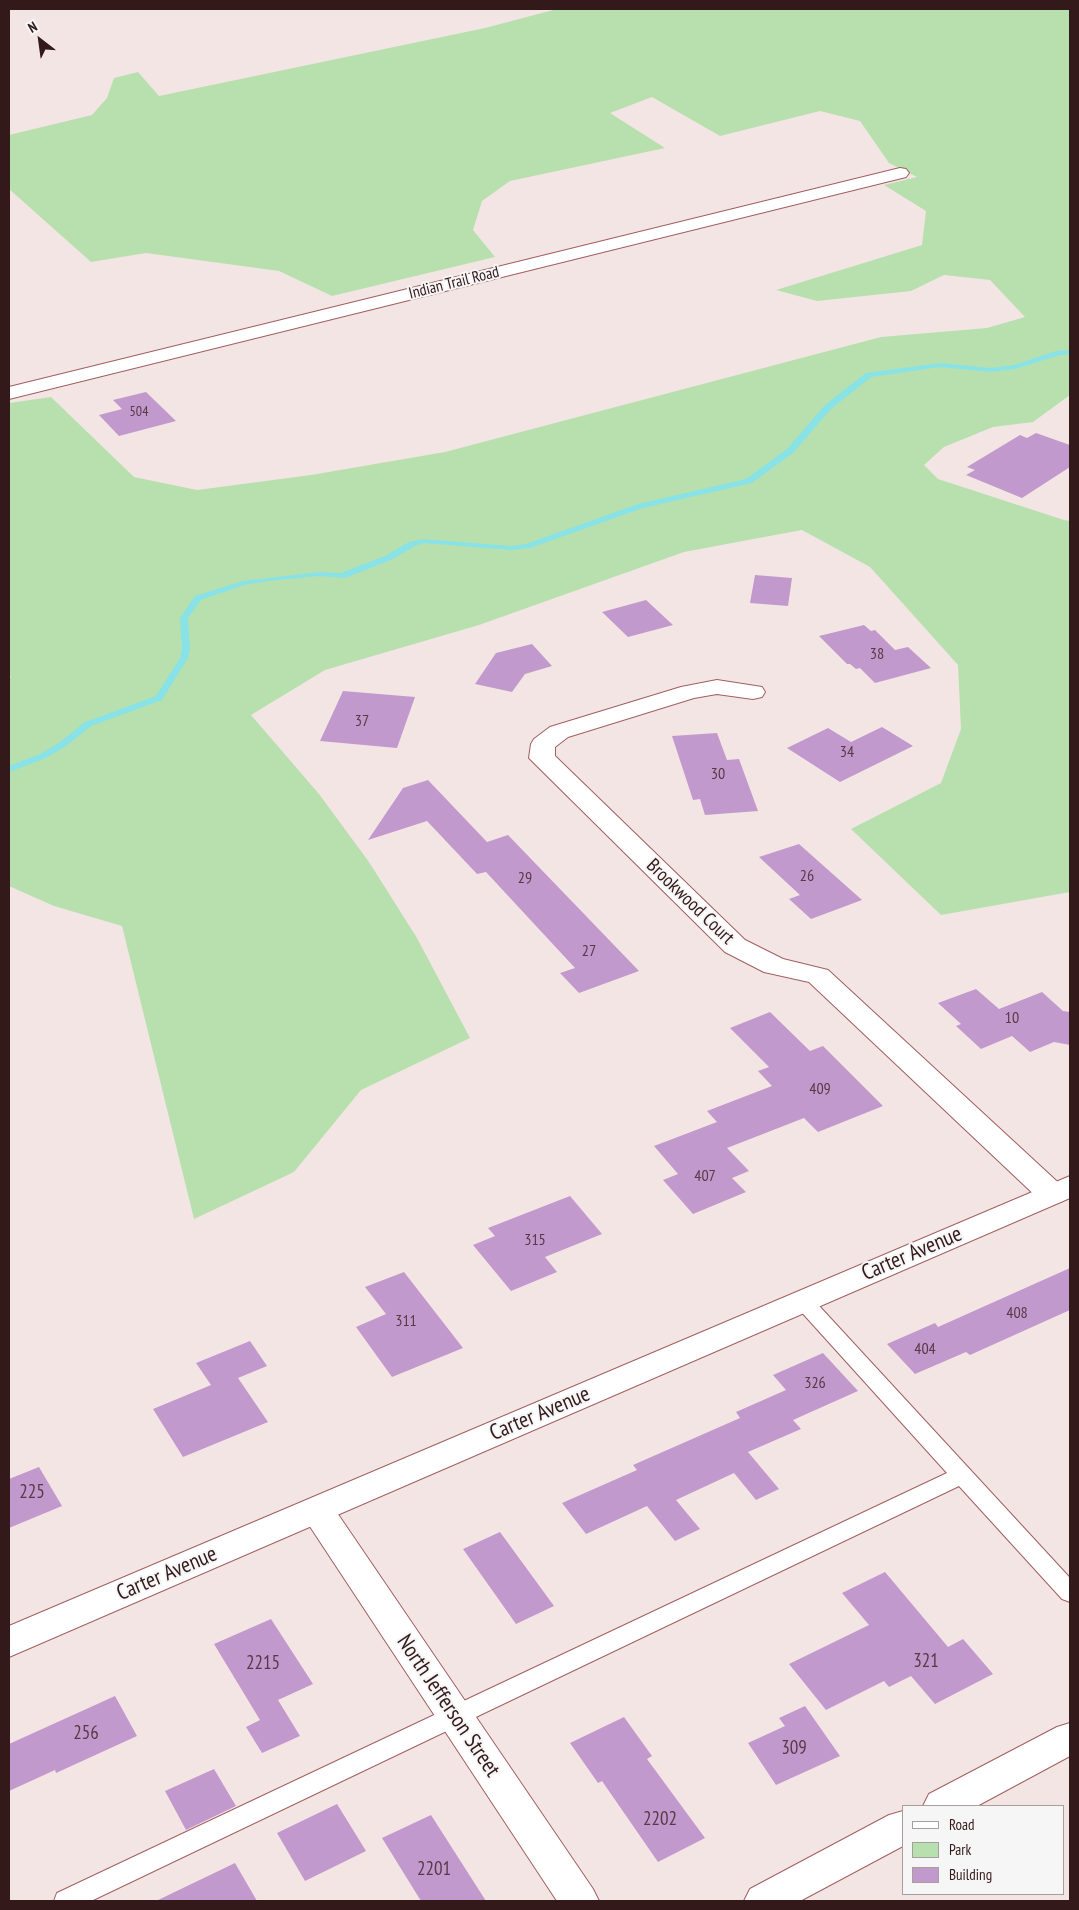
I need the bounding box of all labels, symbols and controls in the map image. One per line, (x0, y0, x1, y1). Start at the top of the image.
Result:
north arrow (15, 15, 65, 65)
text: N (25, 17, 40, 37)
street label: Indian Trail Road (407, 263, 501, 303)
house number: 504 (130, 404, 148, 420)
house number: 38 (870, 644, 884, 664)
house number: 37 (355, 711, 369, 731)
house number: 34 (840, 742, 854, 762)
house number: 30 (711, 764, 725, 784)
street label: Brookwood Court (641, 854, 739, 950)
house number: 26 (800, 866, 814, 886)
house number: 29 (518, 868, 532, 888)
house number: 27 (582, 941, 596, 961)
house number: 10 (1005, 1008, 1019, 1028)
house number: 409 (809, 1079, 831, 1099)
house number: 407 (694, 1166, 716, 1186)
street label: Carter Avenue (858, 1221, 966, 1287)
house number: 315 (524, 1230, 546, 1250)
house number: 408 (1006, 1303, 1028, 1323)
house number: 311 (395, 1311, 417, 1331)
house number: 404 (914, 1339, 936, 1359)
house number: 326 (804, 1373, 826, 1393)
street label: Carter Avenue (486, 1381, 594, 1447)
house number: 225 (19, 1482, 45, 1504)
street label: Carter Avenue (113, 1541, 221, 1607)
street label: North Jefferson Street (391, 1630, 505, 1782)
house number: 321 (913, 1651, 939, 1673)
house number: 2215 (246, 1653, 280, 1675)
house number: 256 (73, 1723, 99, 1745)
house number: 309 (781, 1738, 807, 1760)
legend (902, 1805, 1064, 1895)
house number: 2202 (643, 1809, 677, 1831)
text: Road (949, 1815, 975, 1834)
text: Park (949, 1840, 971, 1859)
house number: 2201 (417, 1859, 451, 1881)
text: Building (949, 1865, 992, 1884)

